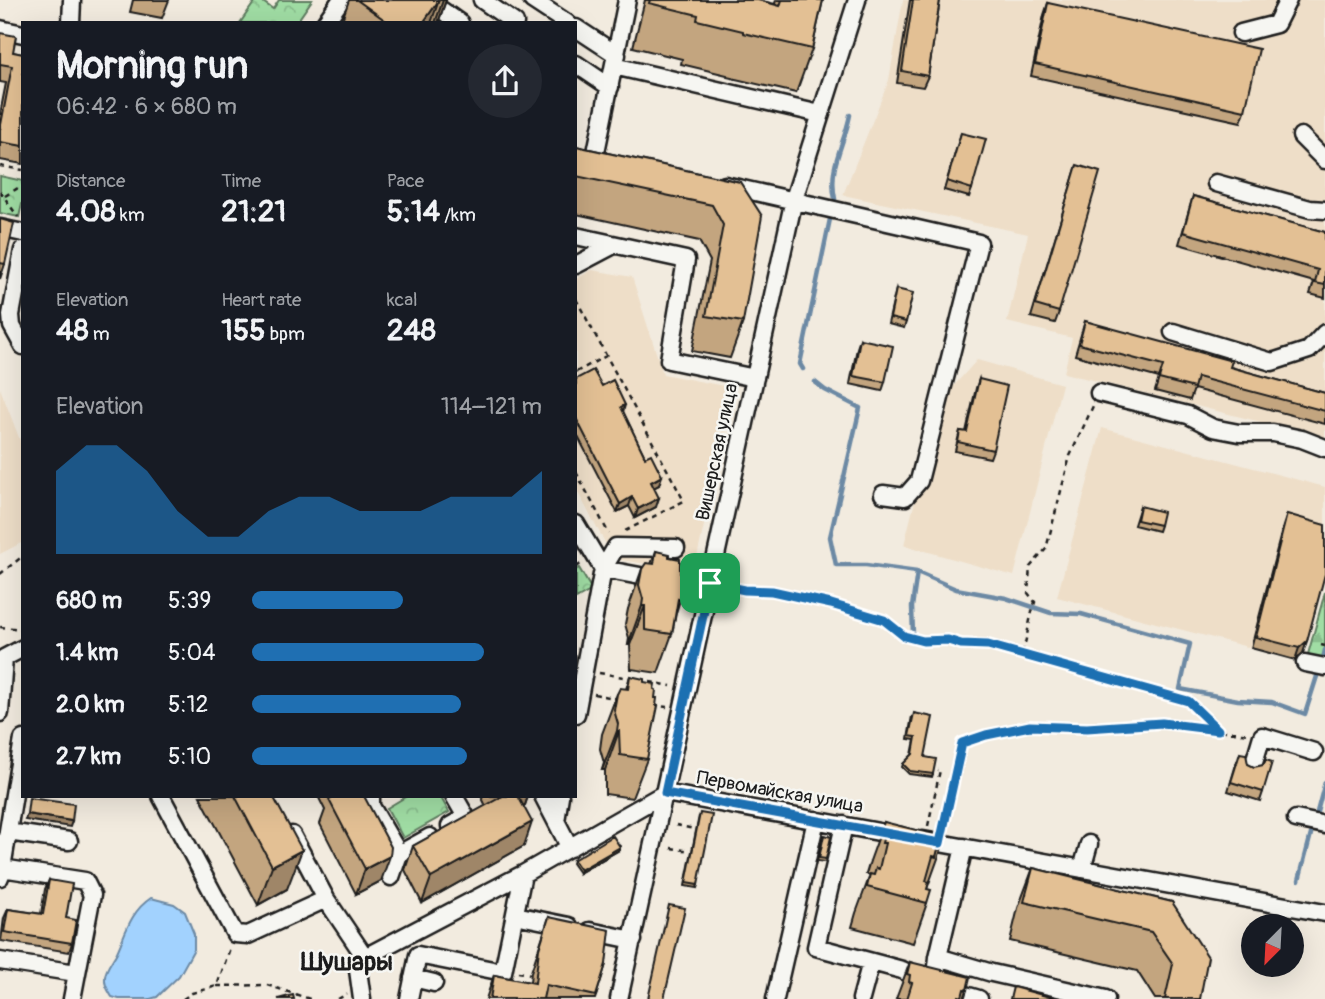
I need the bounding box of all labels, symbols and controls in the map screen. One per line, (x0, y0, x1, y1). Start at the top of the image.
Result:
text: Morning run (56, 42, 248, 90)
button: share (468, 44, 542, 118)
text: 06:42 · 6 × 680 m (56, 92, 237, 121)
text: Distance (56, 169, 125, 193)
text: Time (221, 169, 261, 193)
text: Pace (387, 169, 424, 193)
text: 4.08 (56, 193, 116, 230)
text: 21:21 (221, 193, 286, 230)
text: 5:14 (387, 193, 440, 230)
text: km (116, 203, 145, 227)
text: /km (440, 203, 476, 227)
text: Elevation (56, 288, 128, 312)
text: Heart rate (221, 288, 301, 312)
text: kcal (387, 288, 418, 312)
text: 48 (56, 312, 89, 349)
text: 155 (221, 312, 266, 349)
text: 248 (387, 312, 436, 349)
text: m (89, 322, 110, 346)
text: bpm (266, 322, 305, 346)
street label: Вишерская улица (691, 381, 743, 523)
text: Elevation (56, 392, 144, 421)
text: 114–121 m (441, 392, 542, 421)
pin (680, 553, 740, 613)
icon: arrive (691, 564, 729, 602)
text: 680 m (56, 586, 122, 615)
text: 5:39 (168, 586, 211, 615)
text: 1.4 km (56, 638, 118, 667)
text: 5:04 (168, 638, 216, 667)
text: 2.0 km (56, 690, 125, 719)
text: 5:12 (168, 690, 208, 719)
text: 2.7 km (56, 742, 121, 771)
text: 5:10 (168, 742, 211, 771)
street label: Первомайская улица (695, 766, 865, 818)
north arrow (1241, 914, 1304, 976)
map controls (1241, 914, 1304, 977)
district label: Шушары (300, 946, 393, 978)

